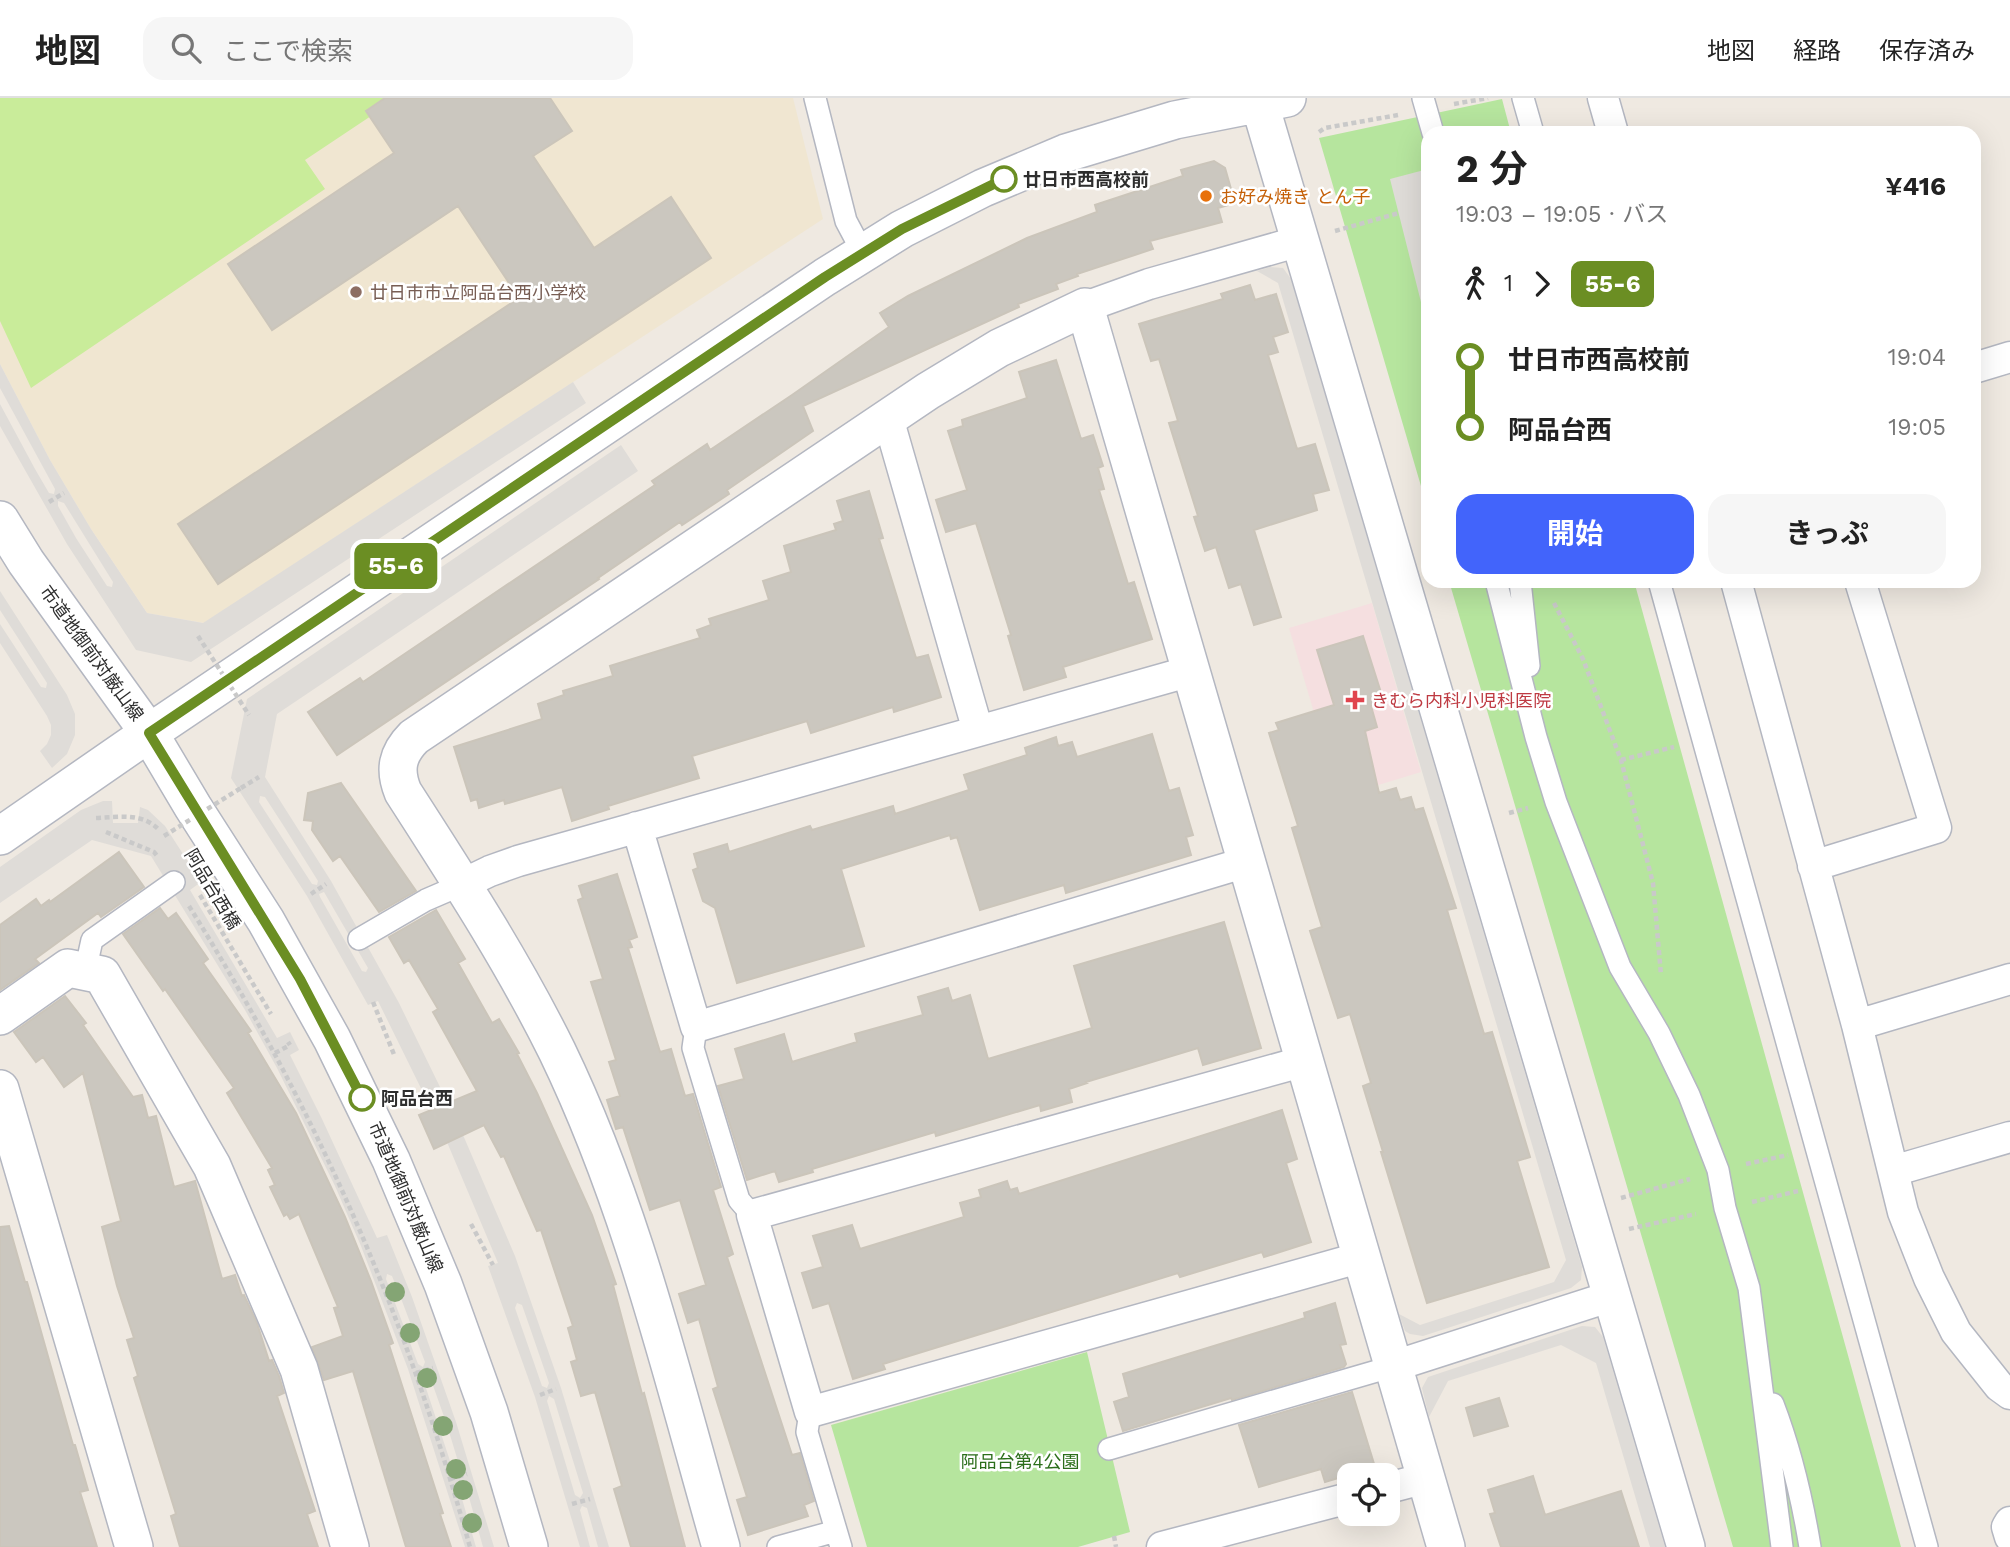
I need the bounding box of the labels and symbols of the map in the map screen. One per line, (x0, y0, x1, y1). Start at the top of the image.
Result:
marker: 廿日市西高校前 (991, 166, 1017, 192)
place label: 廿日市西高校前 (1023, 169, 1149, 190)
place label: お好み焼き とん子 (1220, 186, 1370, 207)
marker: お好み焼き とん子 (1198, 188, 1214, 204)
place label: 廿日市市立阿品台西小学校 (370, 282, 586, 303)
marker: 廿日市市立阿品台西小学校 (348, 284, 364, 300)
line badge: 55-6 (347, 543, 445, 589)
street label: 市道地御前対厳山線 (36, 581, 148, 725)
marker: きむら内科小児科医院 (1345, 690, 1365, 710)
place label: きむら内科小児科医院 (1371, 690, 1551, 711)
street label: 阿品台西橋 (181, 845, 245, 933)
marker: 阿品台西 (349, 1085, 375, 1111)
place label: 阿品台西 (381, 1088, 453, 1109)
street label: 市道地御前対厳山線 (365, 1118, 447, 1276)
park label: 阿品台第4公園 (961, 1451, 1080, 1472)

